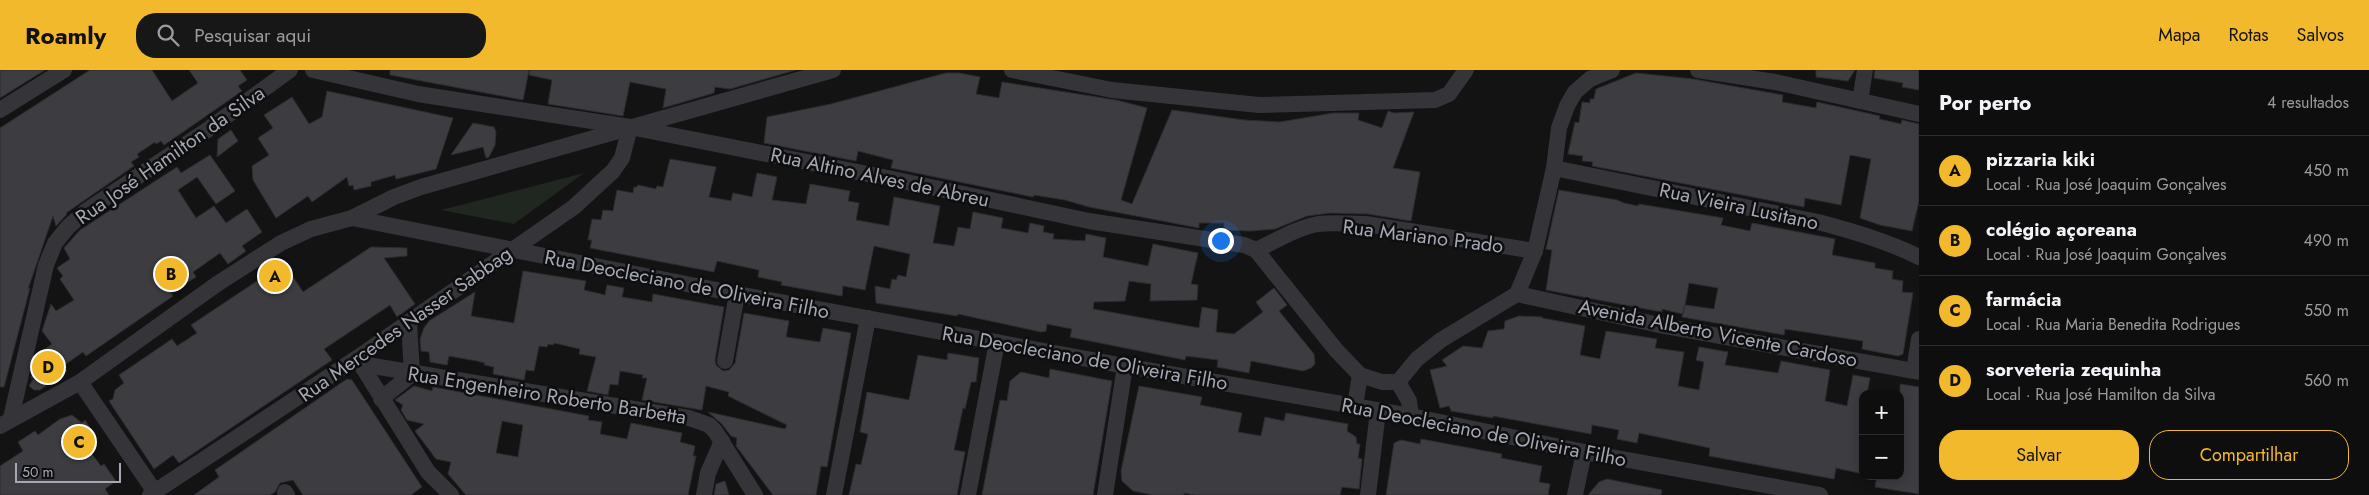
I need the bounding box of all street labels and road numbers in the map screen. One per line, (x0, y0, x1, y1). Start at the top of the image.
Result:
street label: Rua José Hamilton da Silva (70, 79, 271, 232)
street label: Rua Altino Alves de Abreu (768, 140, 992, 215)
street label: Rua Vieira Lusitano (1657, 175, 1821, 238)
street label: Rua Mariano Prado (1341, 212, 1505, 261)
street label: Rua Mercedes Nasser Sabbag (293, 239, 518, 409)
street label: Rua Deocleciano de Oliveira Filho (542, 243, 832, 326)
street label: Avenida Alberto Vicente Cardoso (1576, 292, 1860, 375)
street label: Rua Deocleciano de Oliveira Filho (940, 319, 1230, 398)
street label: Rua Engenheiro Roberto Barbetta (406, 359, 688, 432)
street label: Rua Deocleciano de Oliveira Filho (1339, 391, 1629, 474)

